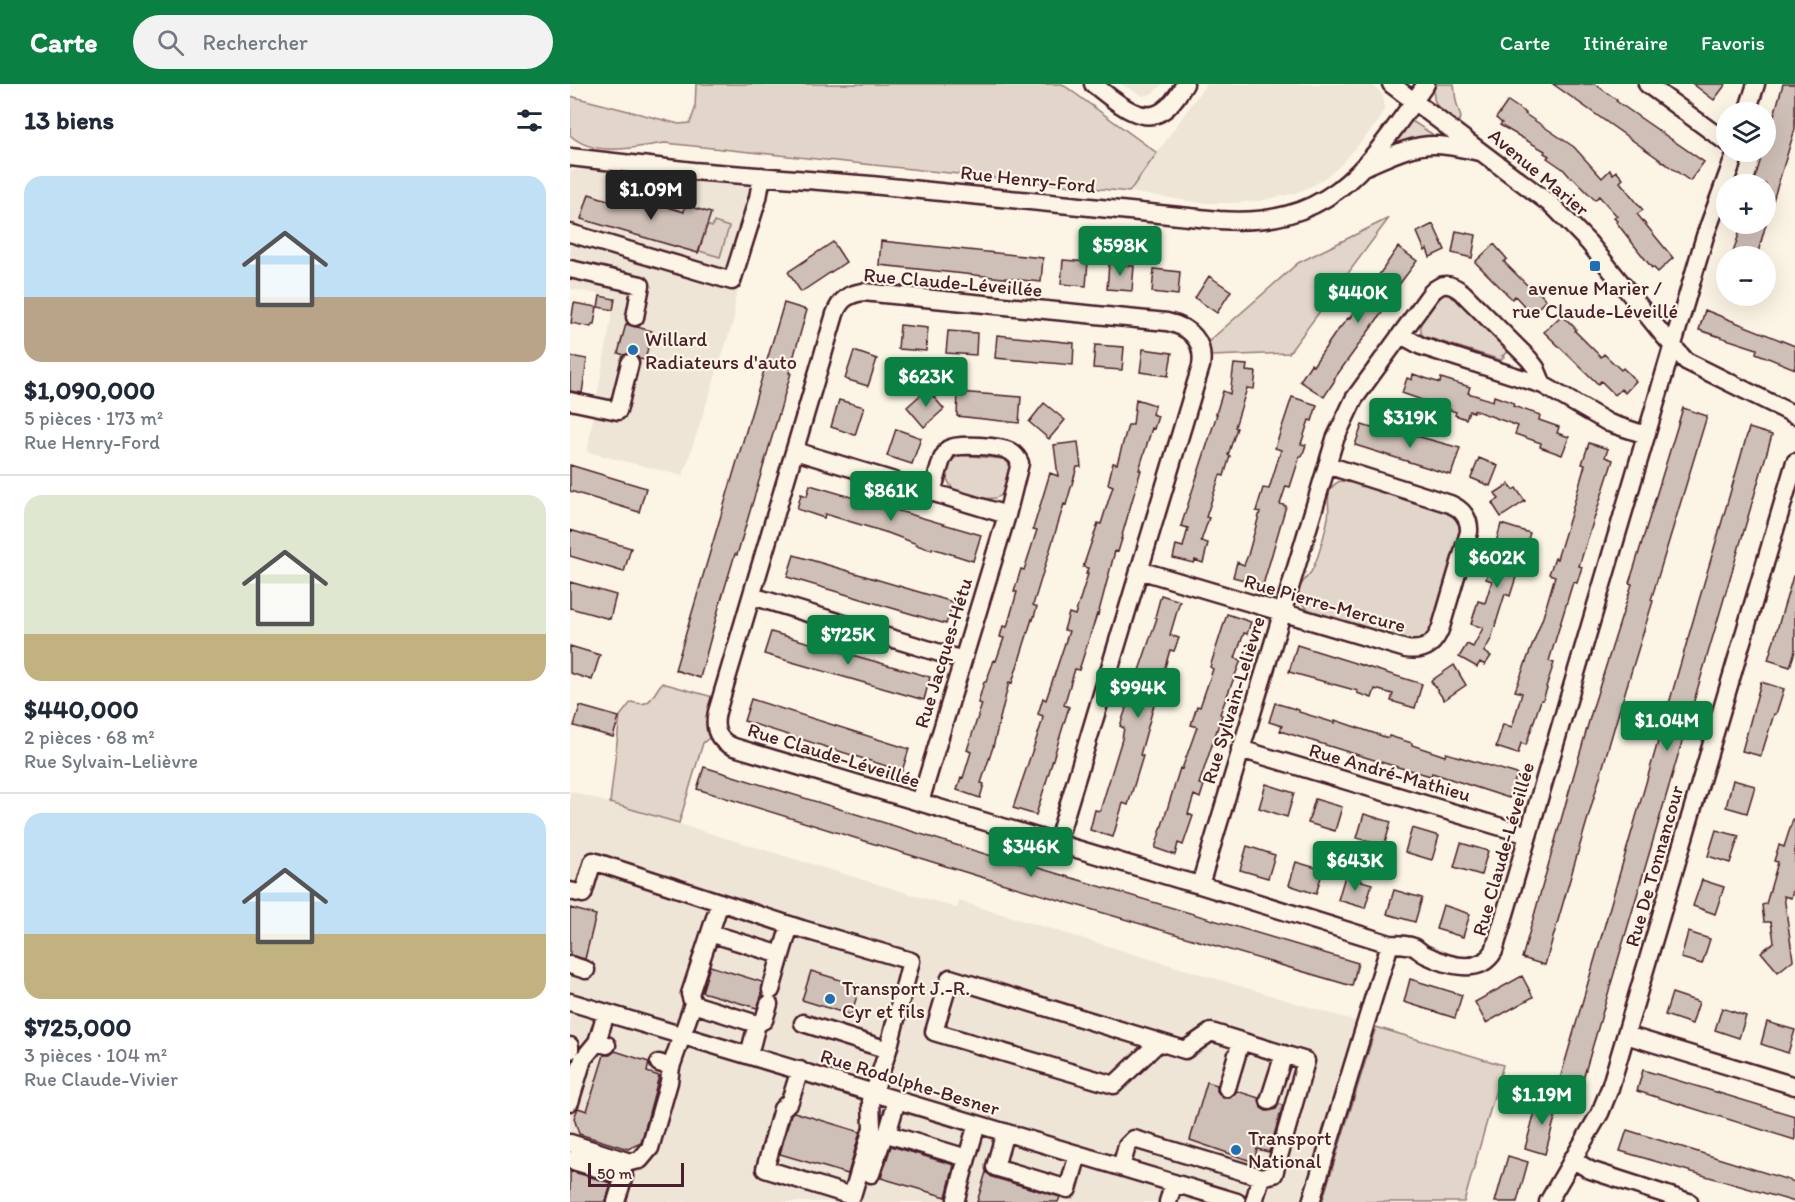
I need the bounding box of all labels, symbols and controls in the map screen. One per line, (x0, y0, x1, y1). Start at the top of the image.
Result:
search box (133, 15, 553, 69)
text: Carte (30, 25, 97, 59)
icon: search (154, 26, 187, 59)
text: Rechercher (202, 29, 308, 56)
text: Carte (1500, 30, 1550, 55)
text: Itinéraire (1583, 30, 1668, 55)
text: Favoris (1701, 30, 1765, 55)
map controls (1716, 102, 1776, 306)
button: layers (1716, 102, 1776, 162)
text: 13 biens (24, 104, 114, 136)
icon: filters (513, 104, 546, 137)
street label: Avenue Marier (1484, 123, 1594, 221)
street label: Rue Henry-Ford (959, 160, 1097, 198)
pin: $1.09M (602, 170, 700, 221)
button: + (1716, 174, 1776, 234)
text: $1.09M (620, 177, 682, 201)
icon: home (231, 215, 339, 323)
pin: $598K (1078, 226, 1162, 277)
text: $598K (1093, 233, 1147, 257)
button: − (1716, 246, 1776, 306)
marker: avenue Marier / rue Claude-Léveillé (1588, 259, 1602, 273)
street label: Rue Claude-Léveillée (863, 262, 1043, 302)
pin: $440K (1316, 273, 1400, 324)
place label: avenue Marier / rue Claude-Léveillé (1512, 276, 1678, 323)
text: $440K (1328, 280, 1388, 304)
place label: Willard Radiateurs d'auto (645, 327, 797, 374)
marker: Willard Radiateurs d'auto (626, 343, 640, 357)
pin: $623K (884, 357, 968, 408)
text: $623K (899, 364, 953, 388)
text: $1,090,000 (24, 374, 155, 406)
pin: $319K (1368, 398, 1452, 449)
text: $319K (1383, 405, 1437, 429)
text: 5 pièces · 173 m² (24, 406, 163, 430)
text: Rue Henry-Ford (24, 430, 160, 454)
pin: $861K (849, 471, 933, 522)
text: $861K (864, 478, 918, 502)
icon: home (231, 534, 339, 642)
pin: $602K (1455, 538, 1539, 589)
text: $602K (1469, 545, 1525, 569)
street label: Rue Pierre-Mercure (1241, 568, 1409, 638)
street label: Rue Jacques-Hétu (909, 575, 977, 731)
street label: Rue Sylvain-Lelièvre (1196, 613, 1270, 787)
pin: $725K (806, 615, 890, 666)
text: $725K (821, 622, 875, 646)
pin: $994K (1096, 668, 1180, 719)
text: $994K (1110, 675, 1166, 699)
text: $440,000 (24, 693, 139, 725)
pin: $1.04M (1618, 701, 1716, 752)
text: $1.04M (1635, 708, 1699, 732)
street label: Rue Claude-Léveillée (745, 717, 923, 793)
text: 2 pièces · 68 m² (24, 725, 155, 749)
street label: Rue André-Mathieu (1306, 737, 1474, 807)
text: Rue Sylvain-Lelièvre (24, 749, 198, 773)
street label: Rue Claude-Léveillée (1467, 759, 1539, 939)
street label: Rue De Tonnancour (1619, 782, 1689, 949)
pin: $346K (989, 827, 1073, 878)
text: $346K (1003, 834, 1059, 858)
pin: $643K (1313, 841, 1397, 892)
text: $643K (1327, 848, 1383, 872)
icon: home (231, 852, 339, 960)
place label: Transport J.-R. Cyr et fils (842, 976, 970, 1023)
marker: Transport J.-R. Cyr et fils (823, 992, 837, 1006)
text: $725,000 (24, 1011, 132, 1043)
text: 3 pièces · 104 m² (24, 1043, 167, 1067)
street label: Rue Rodolphe-Besner (818, 1043, 1002, 1121)
text: Rue Claude-Vivier (24, 1067, 178, 1091)
pin: $1.19M (1493, 1075, 1591, 1126)
text: $1.19M (1512, 1082, 1572, 1106)
place label: Transport National (1248, 1126, 1332, 1173)
marker: Transport National (1229, 1143, 1243, 1157)
scale bar (588, 1160, 684, 1188)
text: 50 m (597, 1164, 632, 1183)

